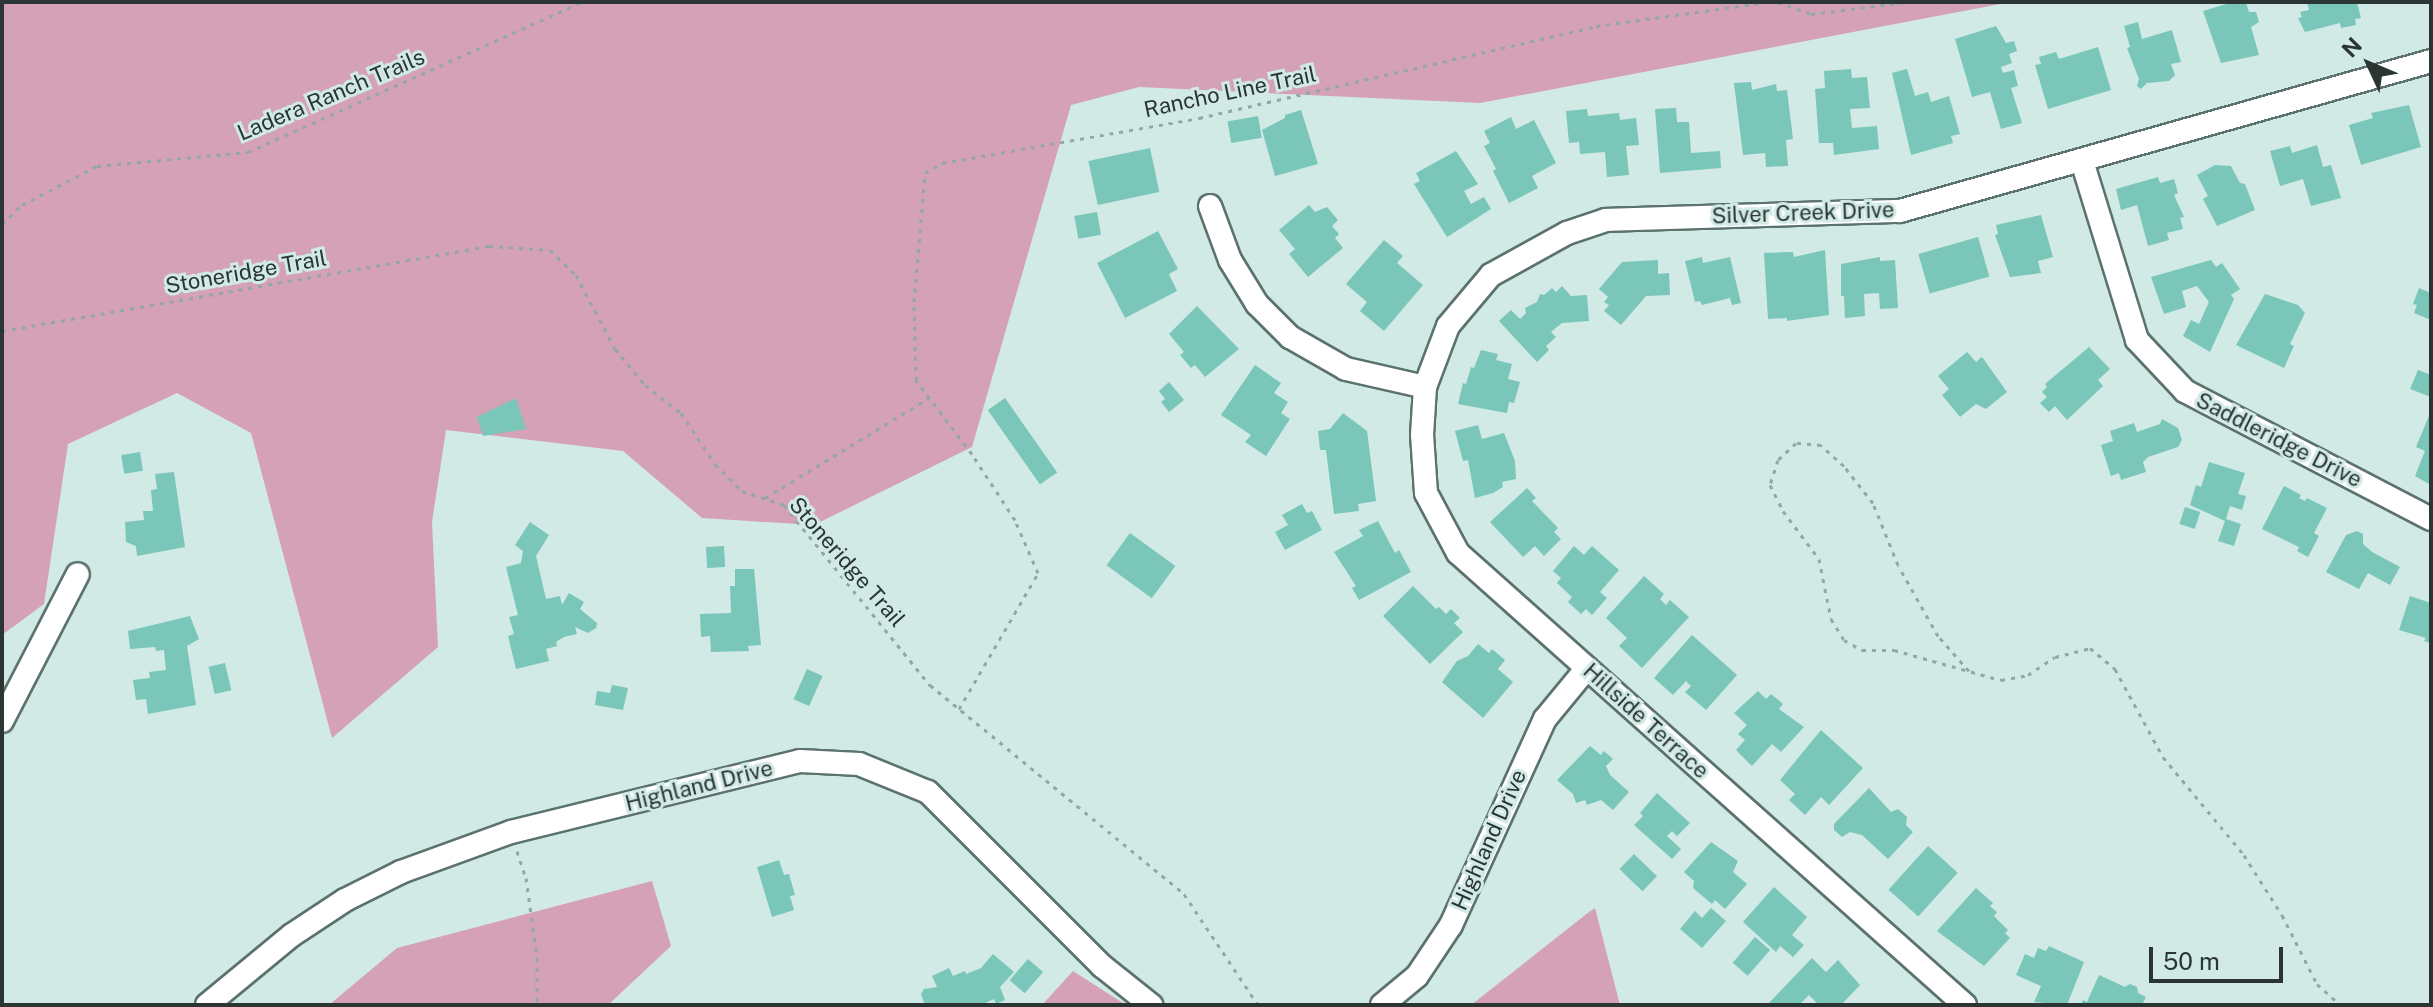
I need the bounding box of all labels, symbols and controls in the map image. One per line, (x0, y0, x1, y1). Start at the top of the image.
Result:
north arrow (2329, 24, 2409, 104)
text: N (2336, 32, 2367, 63)
street label: Ladera Ranch Trails (233, 44, 429, 146)
street label: Rancho Line Trail (1141, 61, 1319, 123)
street label: Silver Creek Drive (1711, 197, 1895, 229)
street label: Stoneridge Trail (163, 245, 329, 299)
street label: Saddleridge Drive (2192, 387, 2366, 493)
street label: Stoneridge Trail (783, 492, 911, 632)
street label: Hillside Terrace (1578, 658, 1714, 784)
street label: Highland Drive (622, 755, 776, 817)
street label: Highland Drive (1446, 766, 1532, 914)
scale bar (2153, 931, 2287, 981)
text: 50 m (2163, 947, 2220, 975)

